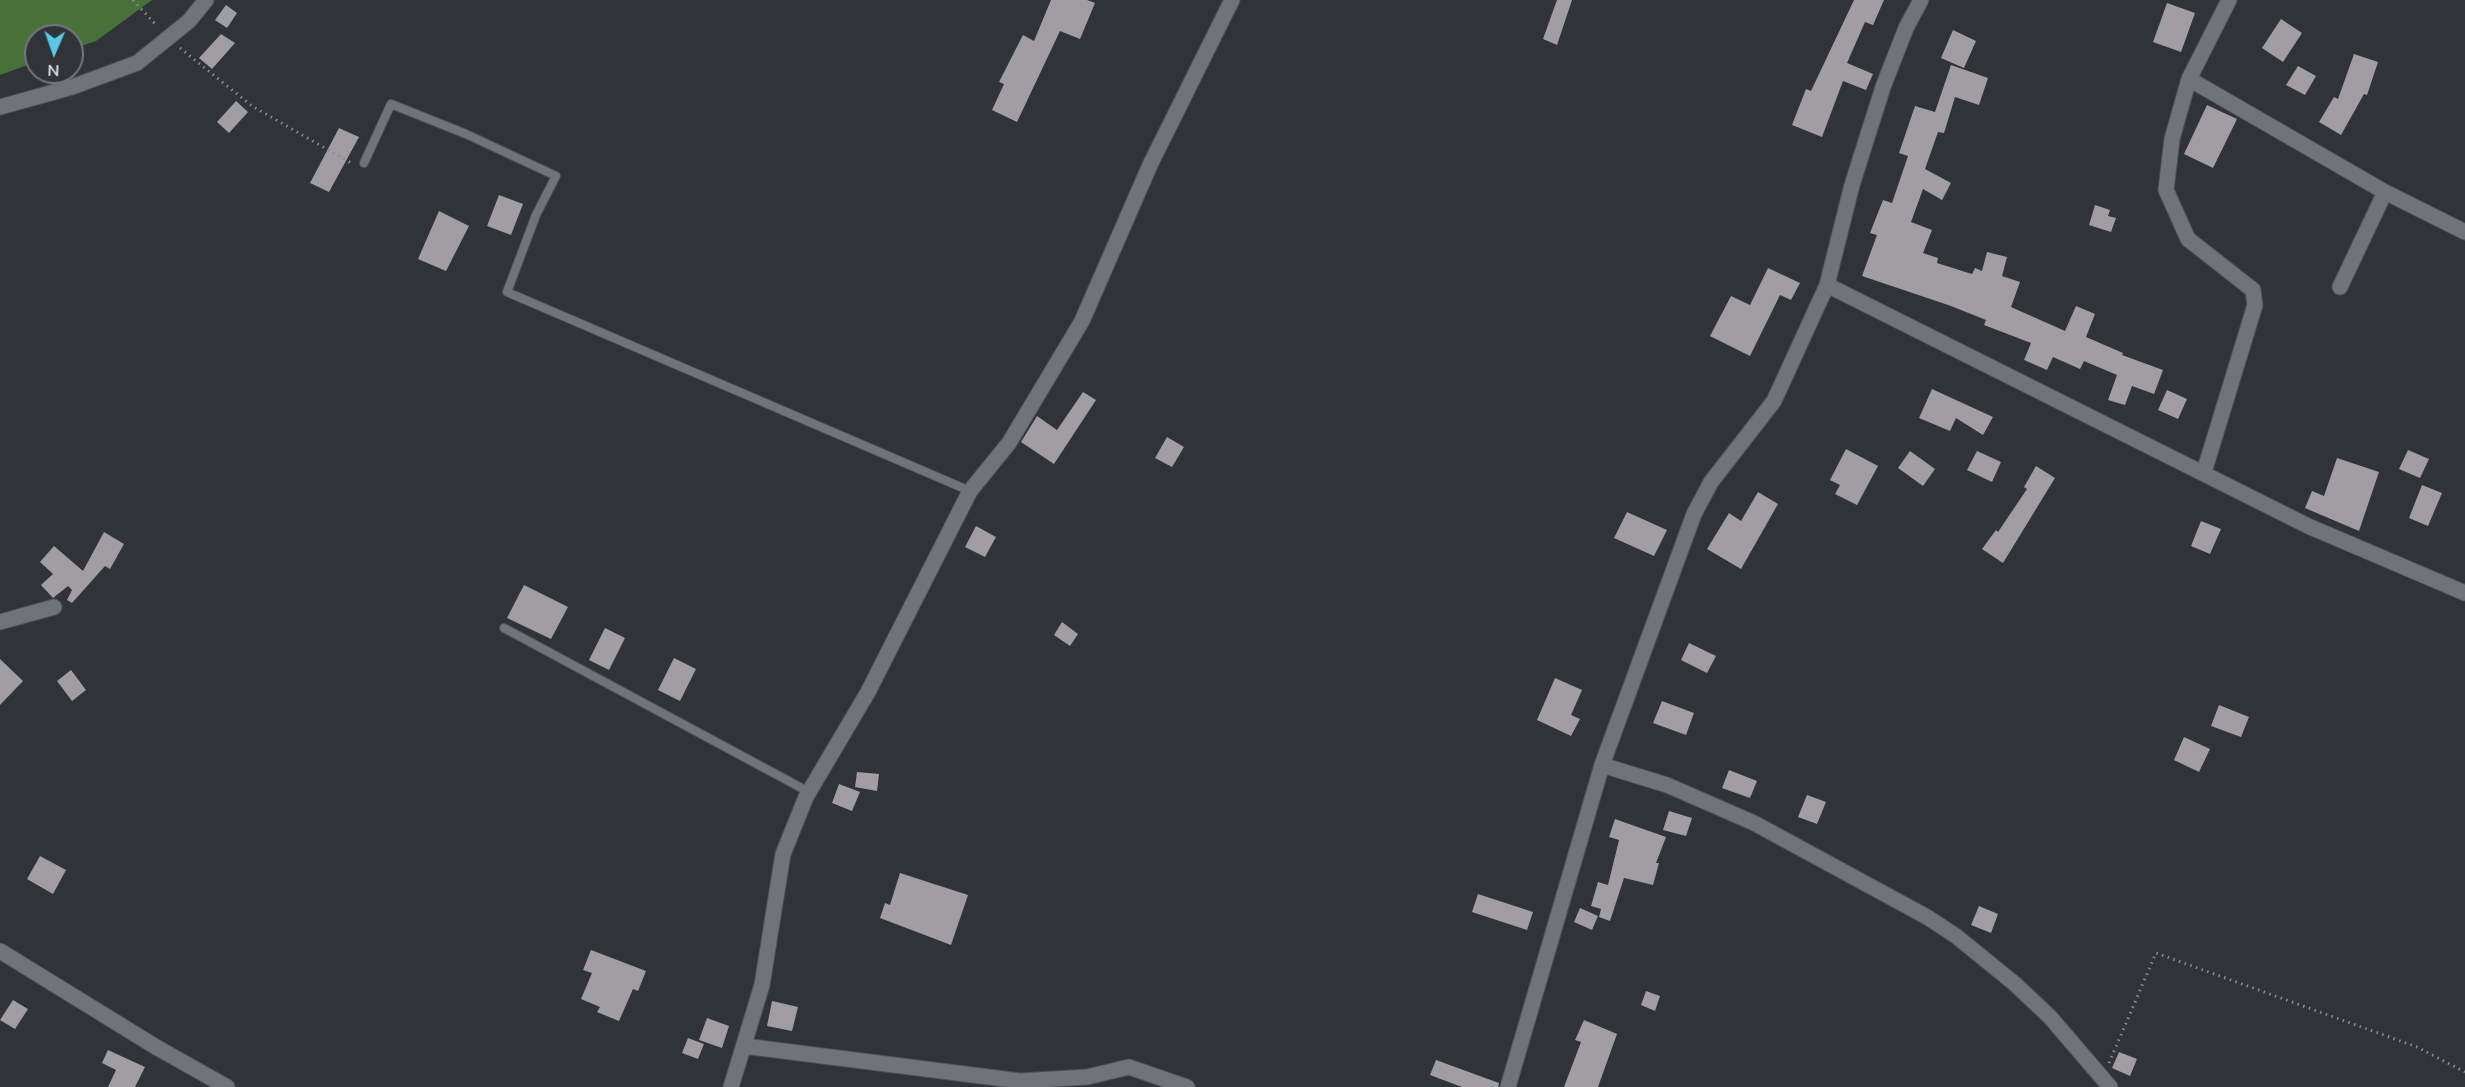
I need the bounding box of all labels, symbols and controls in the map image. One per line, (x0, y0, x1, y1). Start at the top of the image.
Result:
north arrow (24, 24, 84, 84)
text: N (47, 59, 60, 81)

